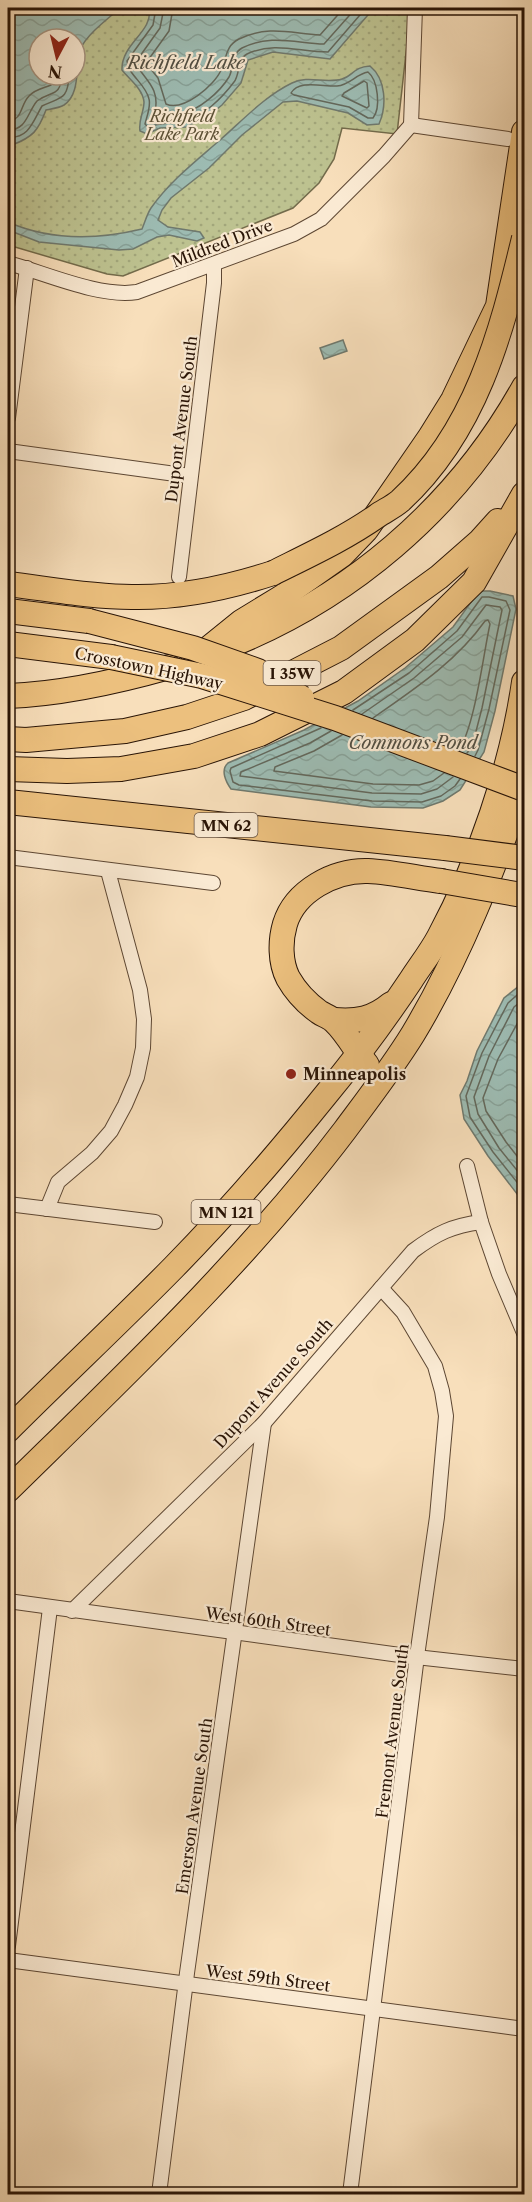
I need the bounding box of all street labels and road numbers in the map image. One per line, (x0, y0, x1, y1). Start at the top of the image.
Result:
street label: Mildred Drive (169, 215, 275, 271)
street label: Dupont Avenue South (161, 334, 201, 504)
street label: Crosstown Highway (73, 642, 226, 694)
road number: I 35W (264, 661, 320, 685)
road number: MN 62 (194, 813, 258, 837)
road number: MN 121 (192, 1200, 260, 1224)
street label: Dupont Avenue South (209, 1314, 337, 1452)
street label: West 60th Street (203, 1602, 332, 1640)
street label: Fremont Avenue South (371, 1642, 413, 1820)
street label: Emerson Avenue South (172, 1716, 216, 1896)
street label: West 59th Street (204, 1960, 332, 1996)

